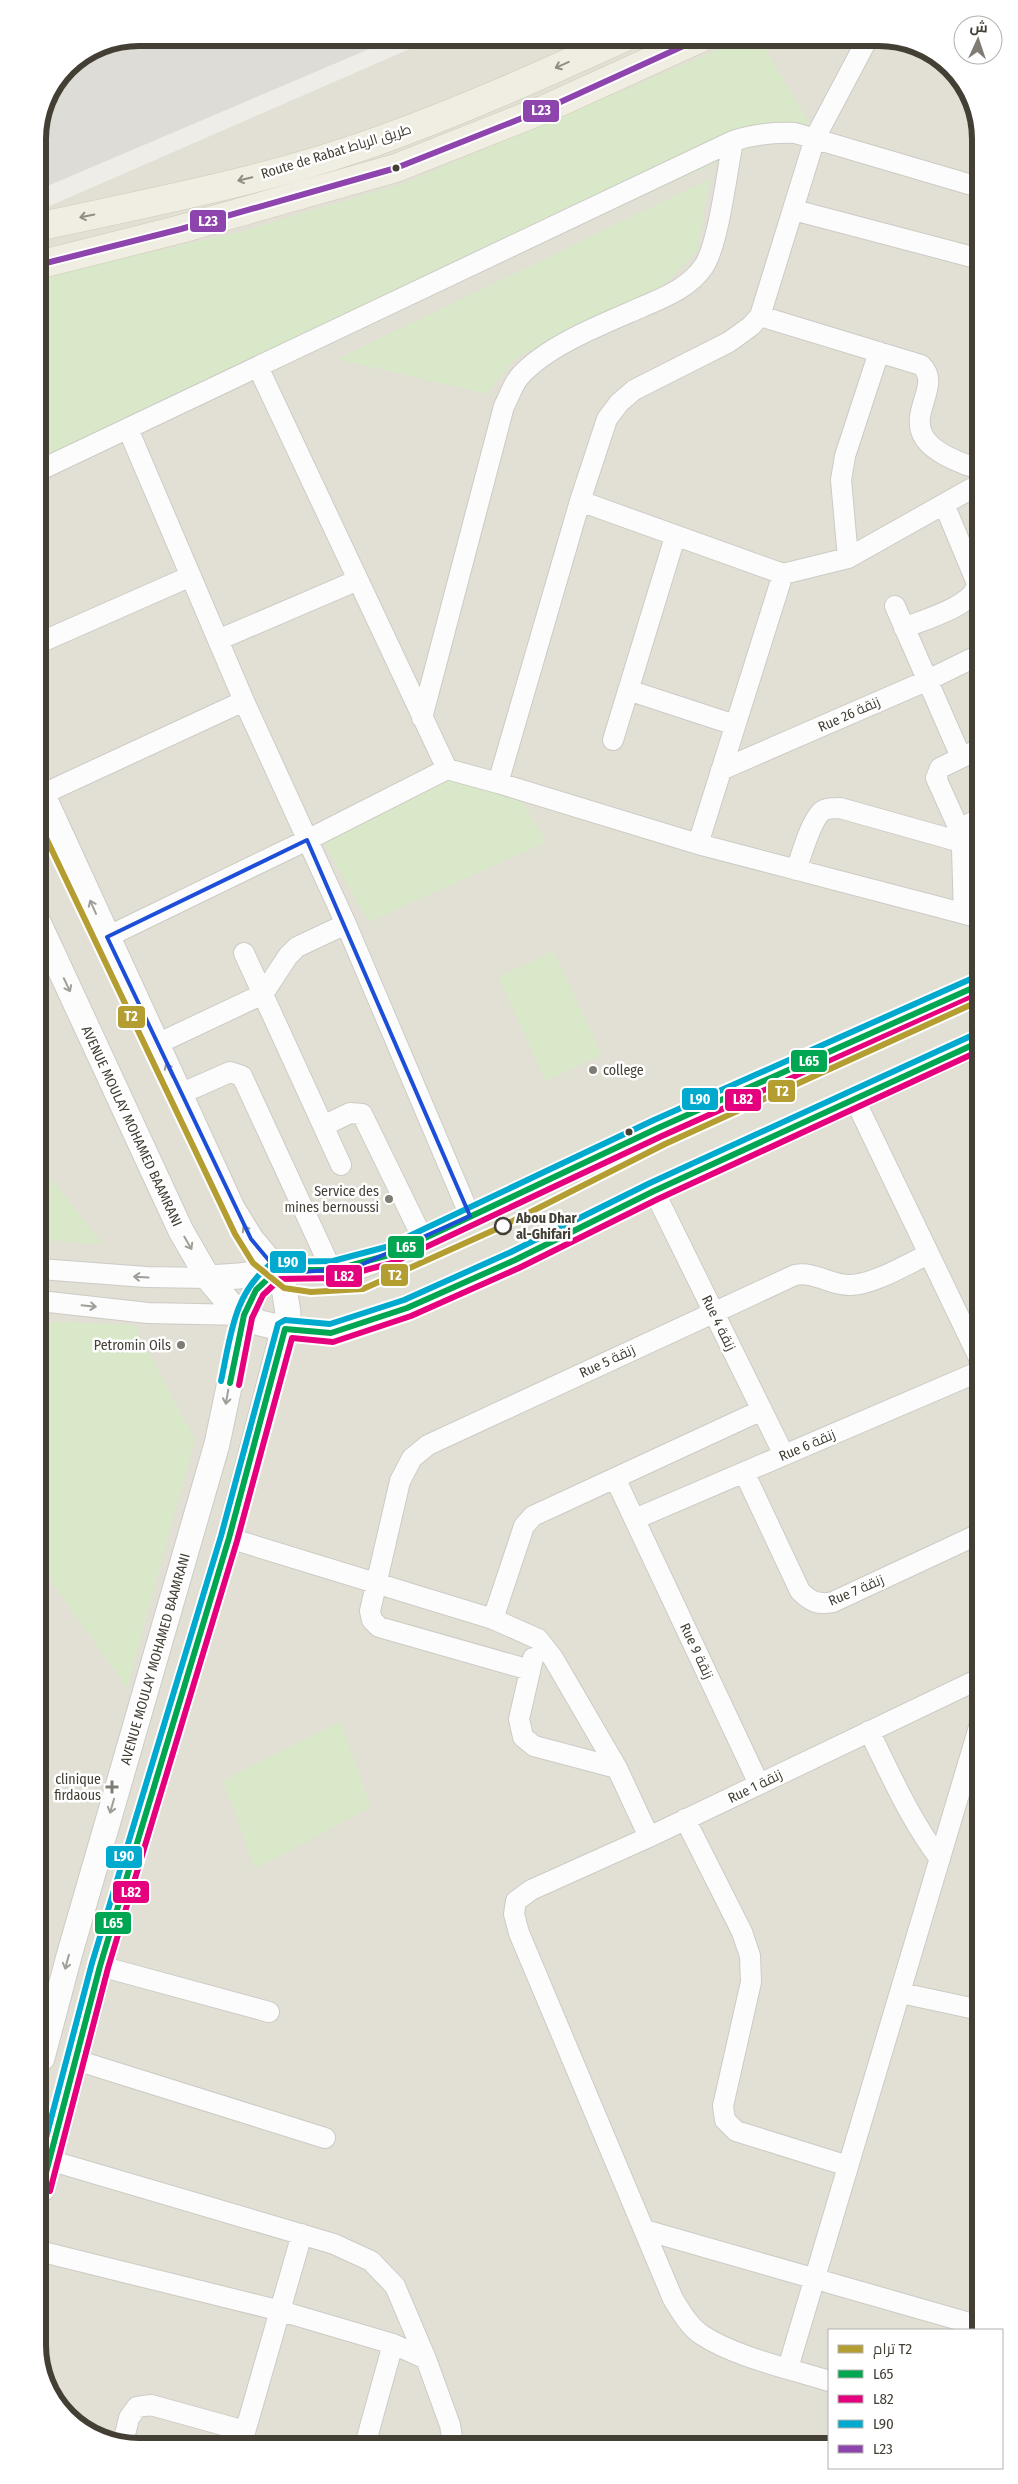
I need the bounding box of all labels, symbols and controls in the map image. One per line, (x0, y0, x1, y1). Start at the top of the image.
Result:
north arrow (953, 15, 1003, 65)
text: ش (969, 19, 988, 36)
one-way arrow (555, 60, 570, 70)
line badge: L23 (522, 99, 560, 123)
text: L23 (531, 102, 551, 119)
street label: Route de Rabat طريق الرباط (259, 120, 413, 182)
unlabelled marker (391, 163, 401, 173)
one-way arrow (238, 175, 254, 184)
line badge: L23 (189, 209, 227, 233)
one-way arrow (79, 212, 95, 221)
text: L23 (198, 213, 218, 230)
street label: Rue 26 زنقة (816, 693, 883, 736)
one-way arrow (88, 900, 98, 915)
one-way arrow (62, 977, 72, 992)
line badge: T2 (117, 1005, 146, 1029)
text: T2 (124, 1008, 138, 1025)
street label: AVENUE MOULAY MOHAMED BAAMRANI (78, 1023, 186, 1229)
line badge: L65 (790, 1049, 828, 1073)
text: L65 (799, 1053, 819, 1070)
place label: college (603, 1062, 644, 1079)
one-way arrow (163, 1063, 173, 1078)
marker: college (587, 1064, 599, 1076)
line badge: T2 (767, 1079, 796, 1103)
text: T2 (775, 1083, 789, 1100)
line badge: L90 (681, 1087, 719, 1111)
line badge: L82 (724, 1088, 762, 1112)
text: L90 (690, 1091, 711, 1108)
text: L82 (733, 1091, 754, 1108)
unlabelled marker (624, 1127, 634, 1137)
place label: Service des mines bernoussi (284, 1183, 379, 1216)
marker: Service des mines bernoussi (383, 1193, 395, 1205)
place label: Abou Dhar al-Ghifari (515, 1210, 577, 1243)
marker: Abou Dhar al-Ghifari (494, 1217, 512, 1235)
one-way arrow (241, 1226, 251, 1240)
one-way arrow (183, 1235, 193, 1249)
line badge: L65 (387, 1235, 425, 1259)
text: L65 (396, 1239, 416, 1256)
line badge: L90 (269, 1250, 307, 1274)
text: L90 (278, 1254, 299, 1271)
line badge: T2 (380, 1263, 409, 1287)
line badge: L82 (325, 1264, 363, 1288)
text: T2 (388, 1267, 402, 1284)
text: L82 (334, 1268, 355, 1285)
one-way arrow (134, 1272, 150, 1281)
street label: Rue 4 زنقة (698, 1293, 739, 1354)
one-way arrow (81, 1301, 97, 1311)
place label: Petromin Oils (94, 1337, 171, 1354)
marker: Petromin Oils (175, 1339, 187, 1351)
street label: Rue 5 زنقة (577, 1341, 638, 1382)
one-way arrow (222, 1389, 232, 1405)
street label: Rue 6 زنقة (776, 1426, 838, 1465)
street label: AVENUE MOULAY MOHAMED BAAMRANI (117, 1551, 194, 1767)
street label: Rue 7 زنقة (826, 1571, 886, 1610)
street label: Rue 9 زنقة (676, 1621, 717, 1682)
street label: Rue 1 زنقة (725, 1766, 785, 1807)
place label: clinique firdaous (54, 1771, 101, 1804)
marker: clinique firdaous (105, 1780, 119, 1794)
one-way arrow (107, 1798, 117, 1814)
line badge: L90 (105, 1845, 143, 1869)
text: L90 (114, 1848, 135, 1865)
line badge: L82 (112, 1880, 150, 1904)
text: L82 (121, 1884, 142, 1901)
line badge: L65 (94, 1911, 132, 1935)
text: L65 (103, 1915, 123, 1932)
one-way arrow (62, 1954, 71, 1970)
legend (828, 2329, 1003, 2469)
text: ترام T2 (873, 2340, 912, 2359)
text: L65 (873, 2365, 894, 2383)
text: L82 (873, 2390, 894, 2408)
text: L90 (873, 2415, 894, 2433)
text: L23 (873, 2440, 893, 2458)

